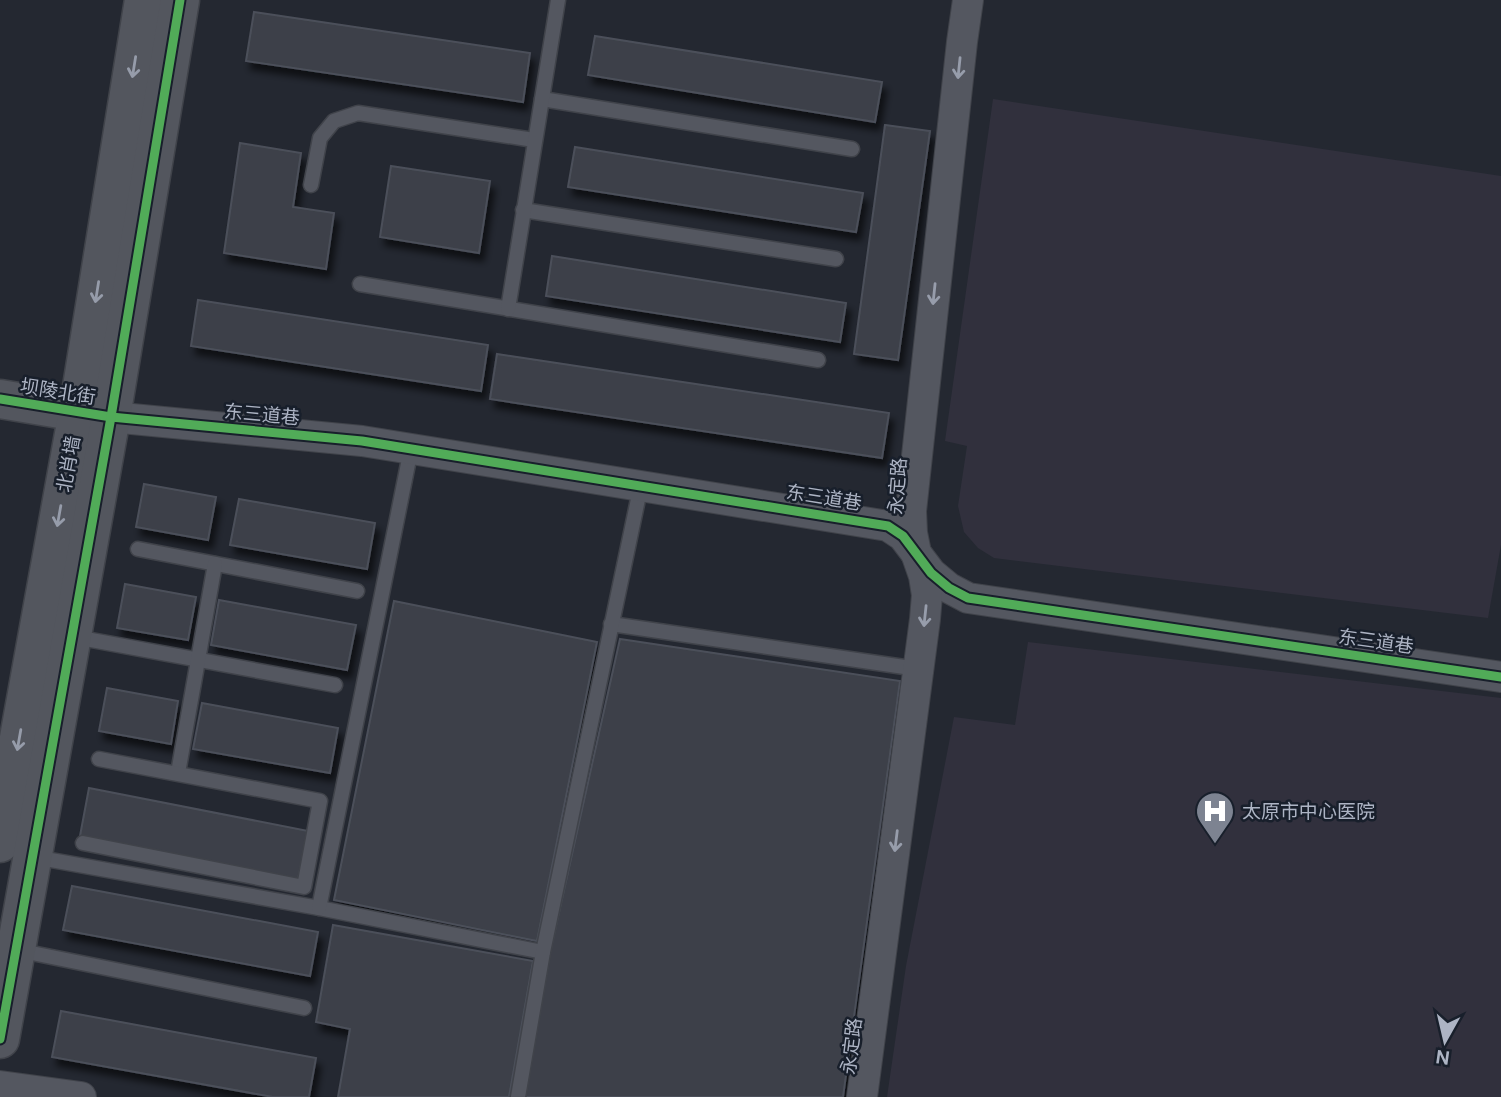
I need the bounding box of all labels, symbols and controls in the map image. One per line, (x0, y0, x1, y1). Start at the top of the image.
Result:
one-way arrow (127, 55, 140, 78)
one-way arrow (952, 56, 965, 78)
one-way arrow (90, 280, 103, 303)
one-way arrow (927, 282, 940, 305)
street label: 坝陵北街 (18, 373, 97, 410)
street label: 东三道巷 (223, 399, 301, 430)
street label: 北肖墙 (51, 434, 86, 494)
street label: 永定路 (883, 457, 912, 515)
street label: 东三道巷 (784, 479, 863, 516)
one-way arrow (52, 504, 65, 527)
one-way arrow (918, 604, 931, 627)
street label: 东三道巷 (1337, 624, 1415, 659)
one-way arrow (11, 728, 25, 751)
hospital icon: 太原市中心医院 (1194, 790, 1236, 845)
place label: 太原市中心医院 (1242, 799, 1375, 824)
one-way arrow (889, 829, 902, 852)
north arrow (1410, 1006, 1480, 1076)
street label: 永定路 (836, 1016, 867, 1076)
text: N (1434, 1044, 1451, 1071)

